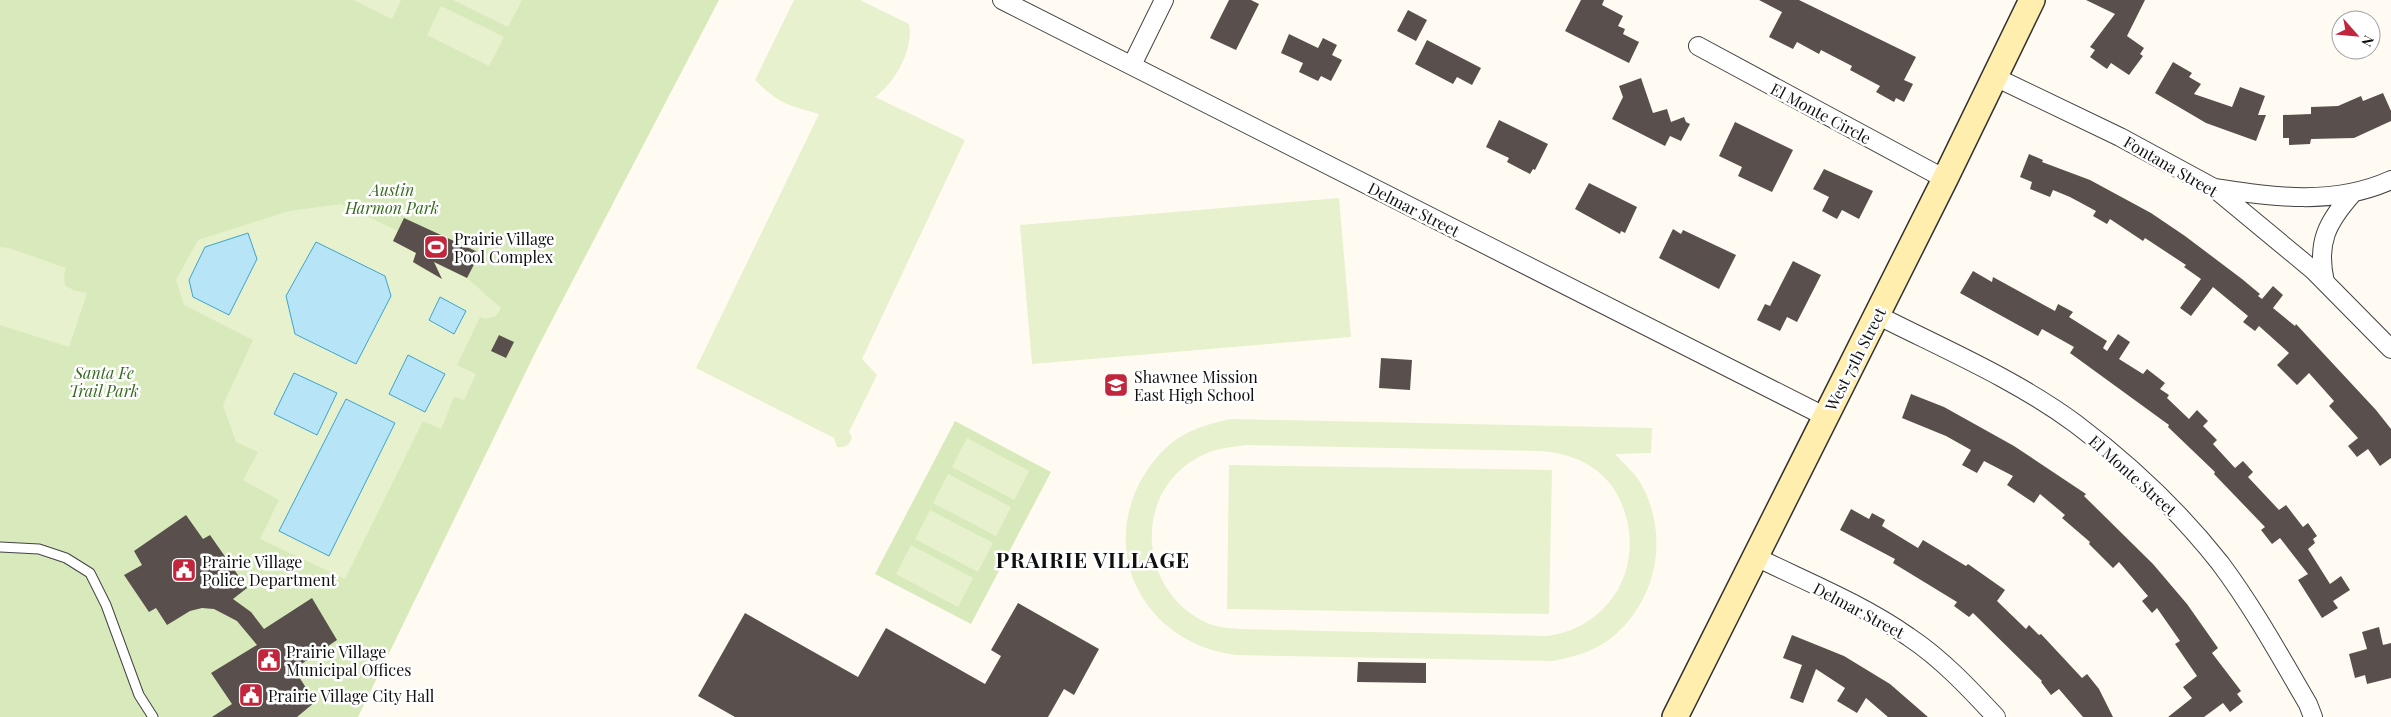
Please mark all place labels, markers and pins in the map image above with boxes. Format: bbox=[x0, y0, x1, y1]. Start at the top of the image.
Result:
place label: Prairie Village Pool Complex bbox=[454, 228, 554, 267]
sports icon: Prairie Village Pool Complex bbox=[423, 234, 449, 260]
place label: Shawnee Mission East High School bbox=[1134, 366, 1258, 405]
school or university icon: Shawnee Mission East High School bbox=[1103, 372, 1129, 398]
place label: Prairie Village Police Department bbox=[202, 551, 336, 590]
public building icon: Prairie Village Police Department bbox=[171, 557, 197, 583]
place label: Prairie Village Municipal Offices bbox=[286, 641, 411, 680]
public building icon: Prairie Village Municipal Offices bbox=[256, 647, 282, 673]
public building icon: Prairie Village City Hall bbox=[238, 682, 264, 708]
place label: Prairie Village City Hall bbox=[268, 685, 435, 706]

